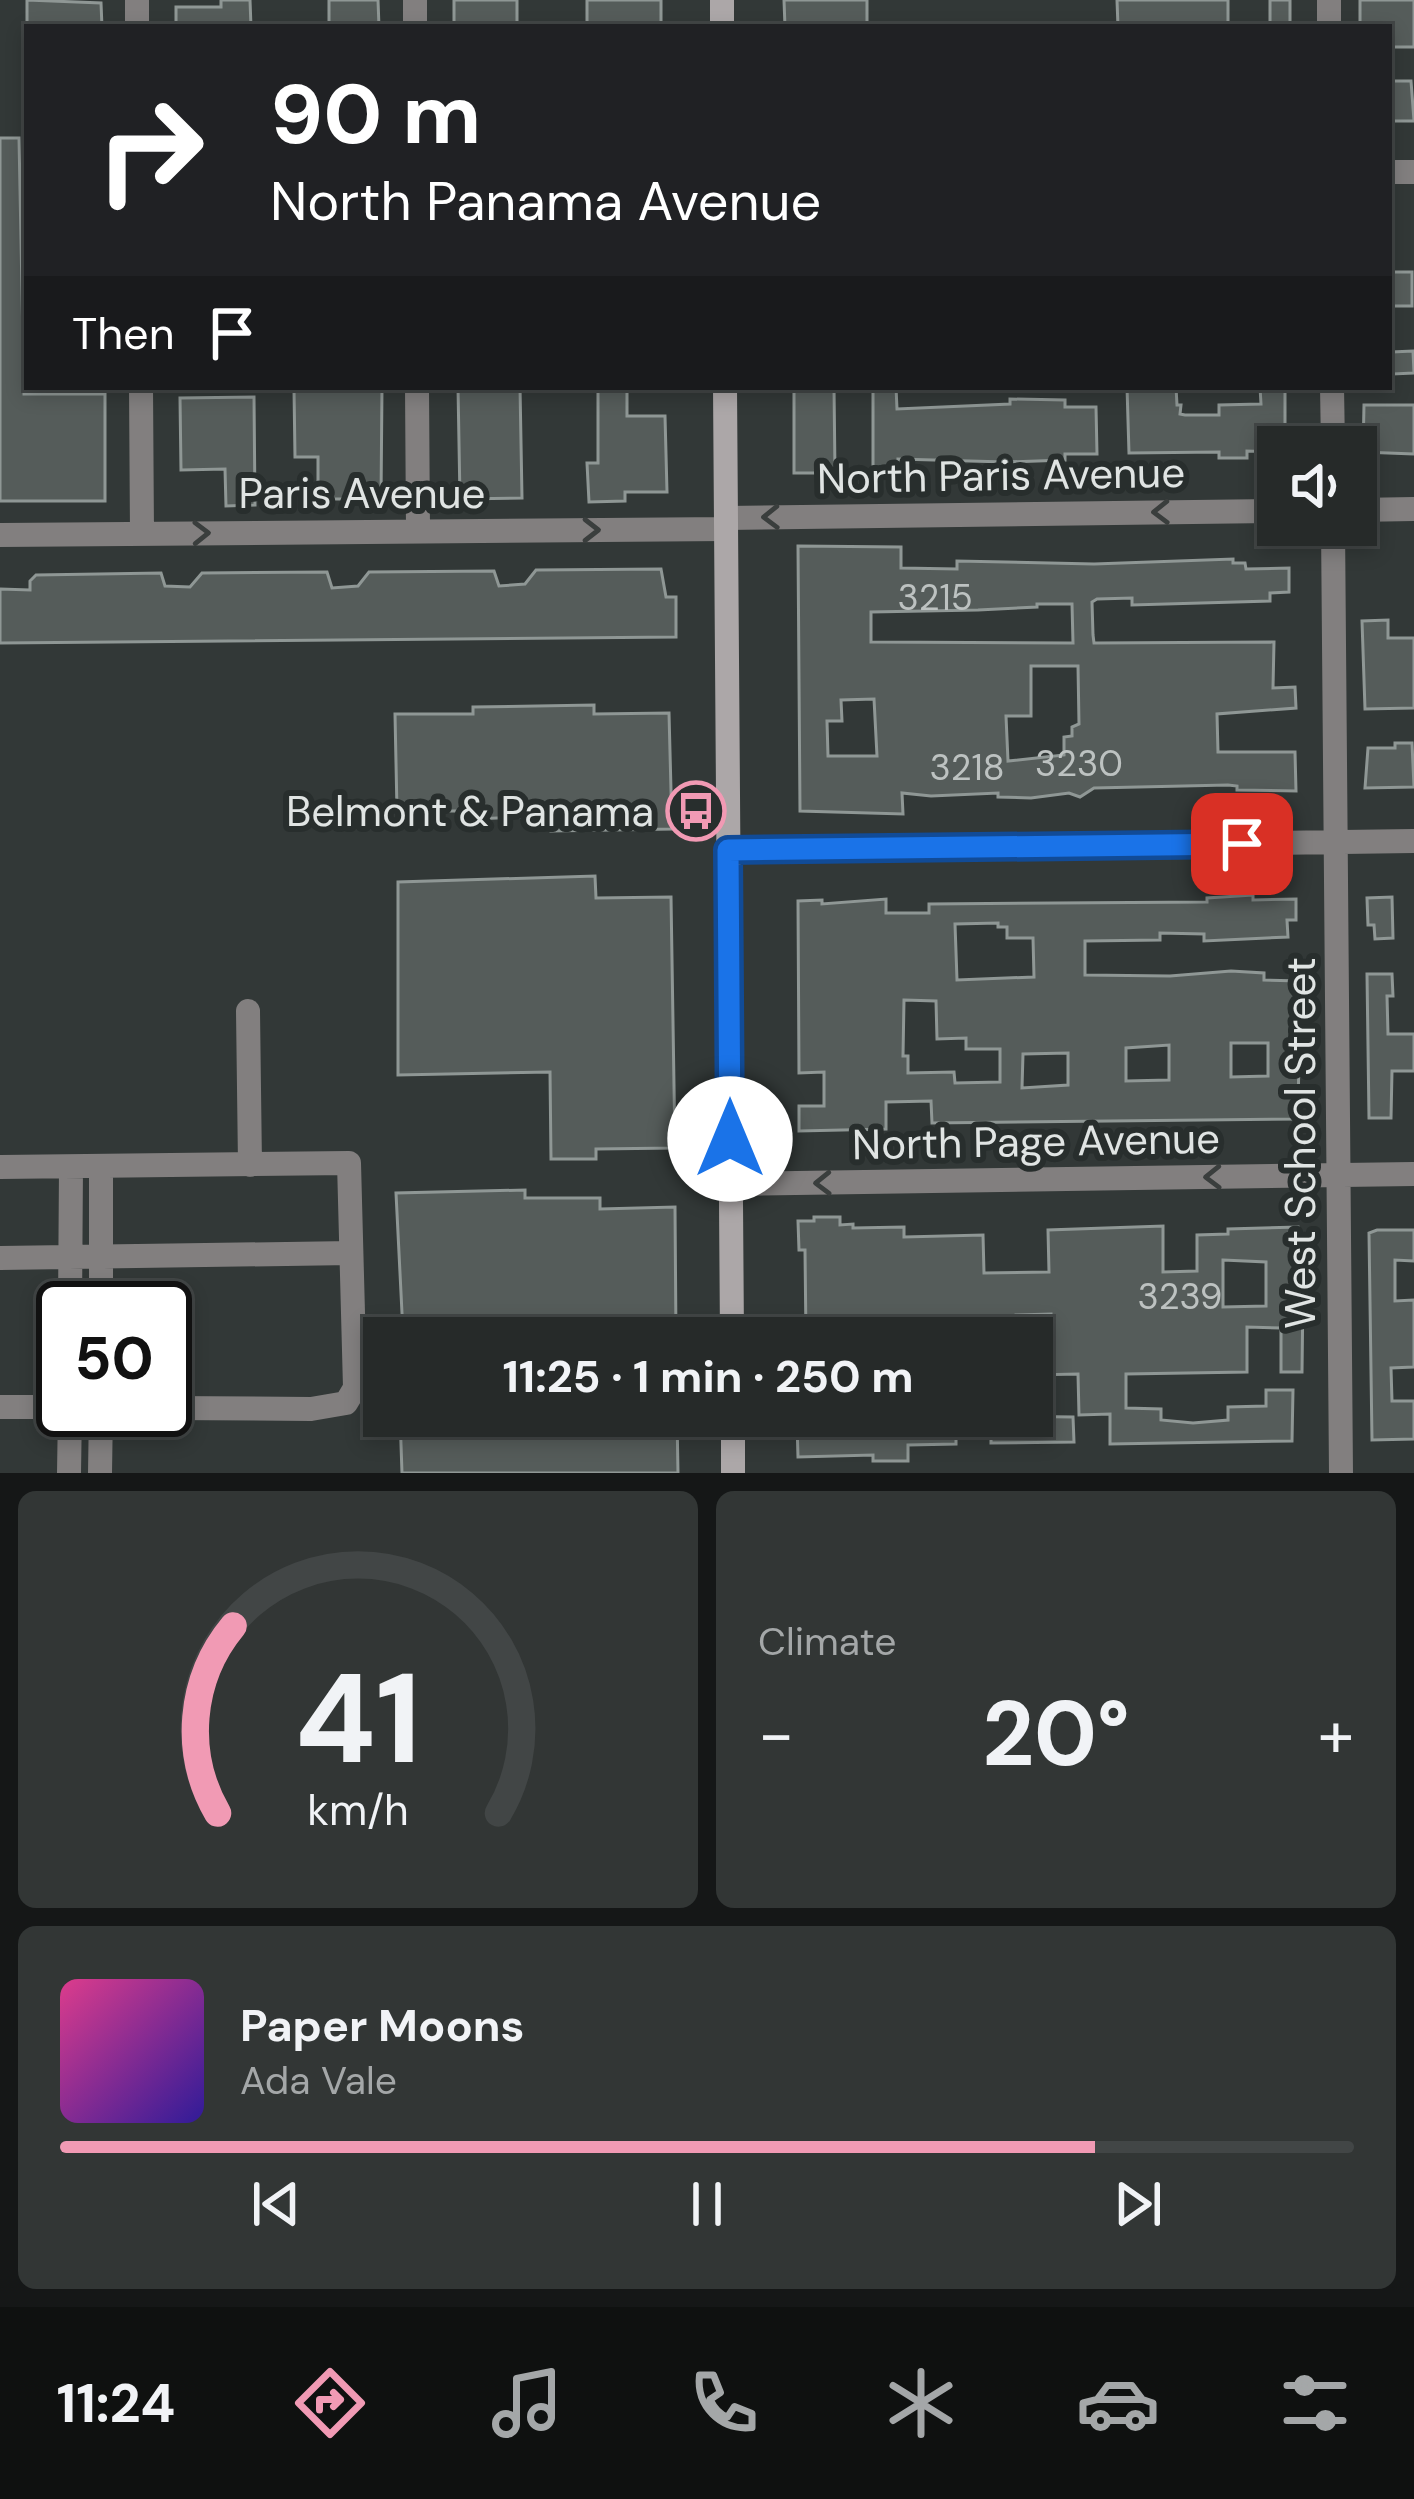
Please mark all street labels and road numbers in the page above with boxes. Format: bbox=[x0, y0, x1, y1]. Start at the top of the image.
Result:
street label: North Paris Avenue bbox=[817, 445, 1186, 506]
street label: Paris Avenue bbox=[239, 466, 485, 521]
street label: West School Street bbox=[1273, 957, 1328, 1329]
street label: North Page Avenue bbox=[852, 1111, 1220, 1172]

